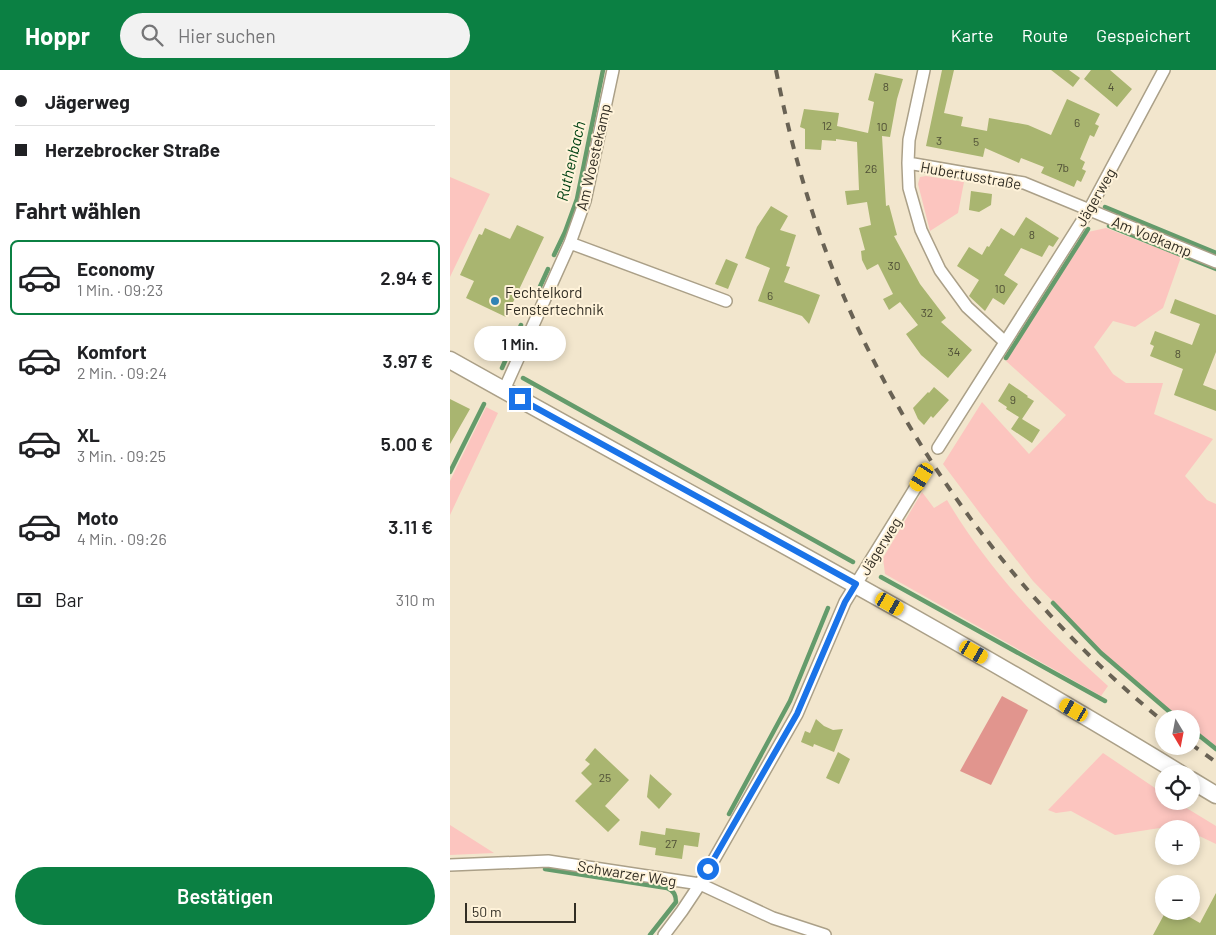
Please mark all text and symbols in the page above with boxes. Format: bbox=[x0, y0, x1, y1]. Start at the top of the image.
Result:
search box bbox=[120, 13, 470, 58]
text: Hoppr bbox=[25, 21, 90, 50]
icon: search bbox=[138, 21, 166, 49]
text: Hier suchen bbox=[178, 24, 276, 47]
text: Karte bbox=[951, 24, 994, 46]
text: Route bbox=[1022, 24, 1068, 46]
text: Gespeichert bbox=[1096, 24, 1191, 46]
house number: 8 bbox=[883, 79, 889, 93]
house number: 4 bbox=[1108, 79, 1114, 93]
text: Jägerweg bbox=[45, 90, 130, 113]
street label: Am Woestekamp bbox=[572, 102, 614, 212]
house number: 6 bbox=[1074, 115, 1080, 129]
house number: 12 bbox=[822, 118, 832, 132]
water label: Ruthenbach bbox=[552, 119, 588, 203]
house number: 10 bbox=[877, 119, 887, 133]
house number: 3 bbox=[936, 133, 942, 147]
house number: 5 bbox=[973, 134, 979, 148]
text: Herzebrocker Straße bbox=[45, 138, 220, 161]
street label: Hubertusstraße bbox=[919, 157, 1023, 193]
house number: 7b bbox=[1057, 160, 1069, 174]
house number: 26 bbox=[865, 161, 877, 175]
street label: Jägerweg bbox=[1071, 164, 1119, 230]
text: Fahrt wählen bbox=[15, 197, 141, 223]
street label: Am Voßkamp bbox=[1109, 212, 1195, 260]
house number: 8 bbox=[1029, 227, 1035, 241]
icon: car bbox=[17, 255, 62, 300]
text: Economy bbox=[77, 257, 155, 280]
house number: 30 bbox=[888, 258, 900, 272]
text: 2.94 € bbox=[380, 266, 433, 289]
text: 1 Min. · 09:23 bbox=[77, 280, 163, 299]
house number: 10 bbox=[995, 281, 1005, 295]
place label: Fechtelkord Fenstertechnik bbox=[505, 283, 604, 318]
house number: 6 bbox=[767, 288, 773, 302]
marker: Fechtelkord Fenstertechnik bbox=[489, 295, 501, 307]
house number: 32 bbox=[921, 305, 933, 319]
callout: 1 Min. bbox=[474, 326, 566, 362]
text: 1 Min. bbox=[501, 334, 539, 353]
icon: car bbox=[17, 338, 62, 383]
text: Komfort bbox=[77, 340, 147, 363]
house number: 34 bbox=[948, 344, 960, 358]
house number: 8 bbox=[1175, 346, 1181, 360]
text: 3.97 € bbox=[383, 349, 433, 372]
text: 2 Min. · 09:24 bbox=[77, 363, 167, 382]
route end bbox=[509, 388, 531, 410]
house number: 9 bbox=[1010, 392, 1016, 406]
icon: car bbox=[17, 421, 62, 466]
text: XL bbox=[77, 423, 100, 446]
text: 5.00 € bbox=[381, 432, 433, 455]
text: 3 Min. · 09:25 bbox=[77, 446, 166, 465]
car bbox=[907, 460, 936, 494]
icon: car bbox=[17, 504, 62, 549]
text: Moto bbox=[77, 506, 119, 529]
street label: Jägerweg bbox=[855, 514, 905, 578]
text: 3.11 € bbox=[388, 515, 433, 538]
text: 4 Min. · 09:26 bbox=[77, 529, 167, 548]
icon: cash bbox=[15, 586, 43, 614]
text: Bar bbox=[55, 588, 83, 611]
text: 310 m bbox=[396, 590, 435, 609]
car bbox=[873, 590, 906, 618]
car bbox=[957, 638, 990, 666]
car bbox=[1057, 696, 1090, 724]
north arrow bbox=[1155, 710, 1200, 755]
map controls bbox=[1155, 710, 1200, 920]
button: locate bbox=[1155, 765, 1200, 810]
house number: 25 bbox=[599, 770, 611, 784]
button: + bbox=[1155, 820, 1200, 865]
house number: 27 bbox=[665, 836, 677, 850]
street label: Schwarzer Weg bbox=[576, 856, 678, 890]
route start bbox=[697, 858, 719, 880]
button: Bestätigen bbox=[15, 867, 435, 925]
button: − bbox=[1155, 875, 1200, 920]
scale bar bbox=[465, 900, 576, 923]
text: 50 m bbox=[472, 903, 501, 920]

